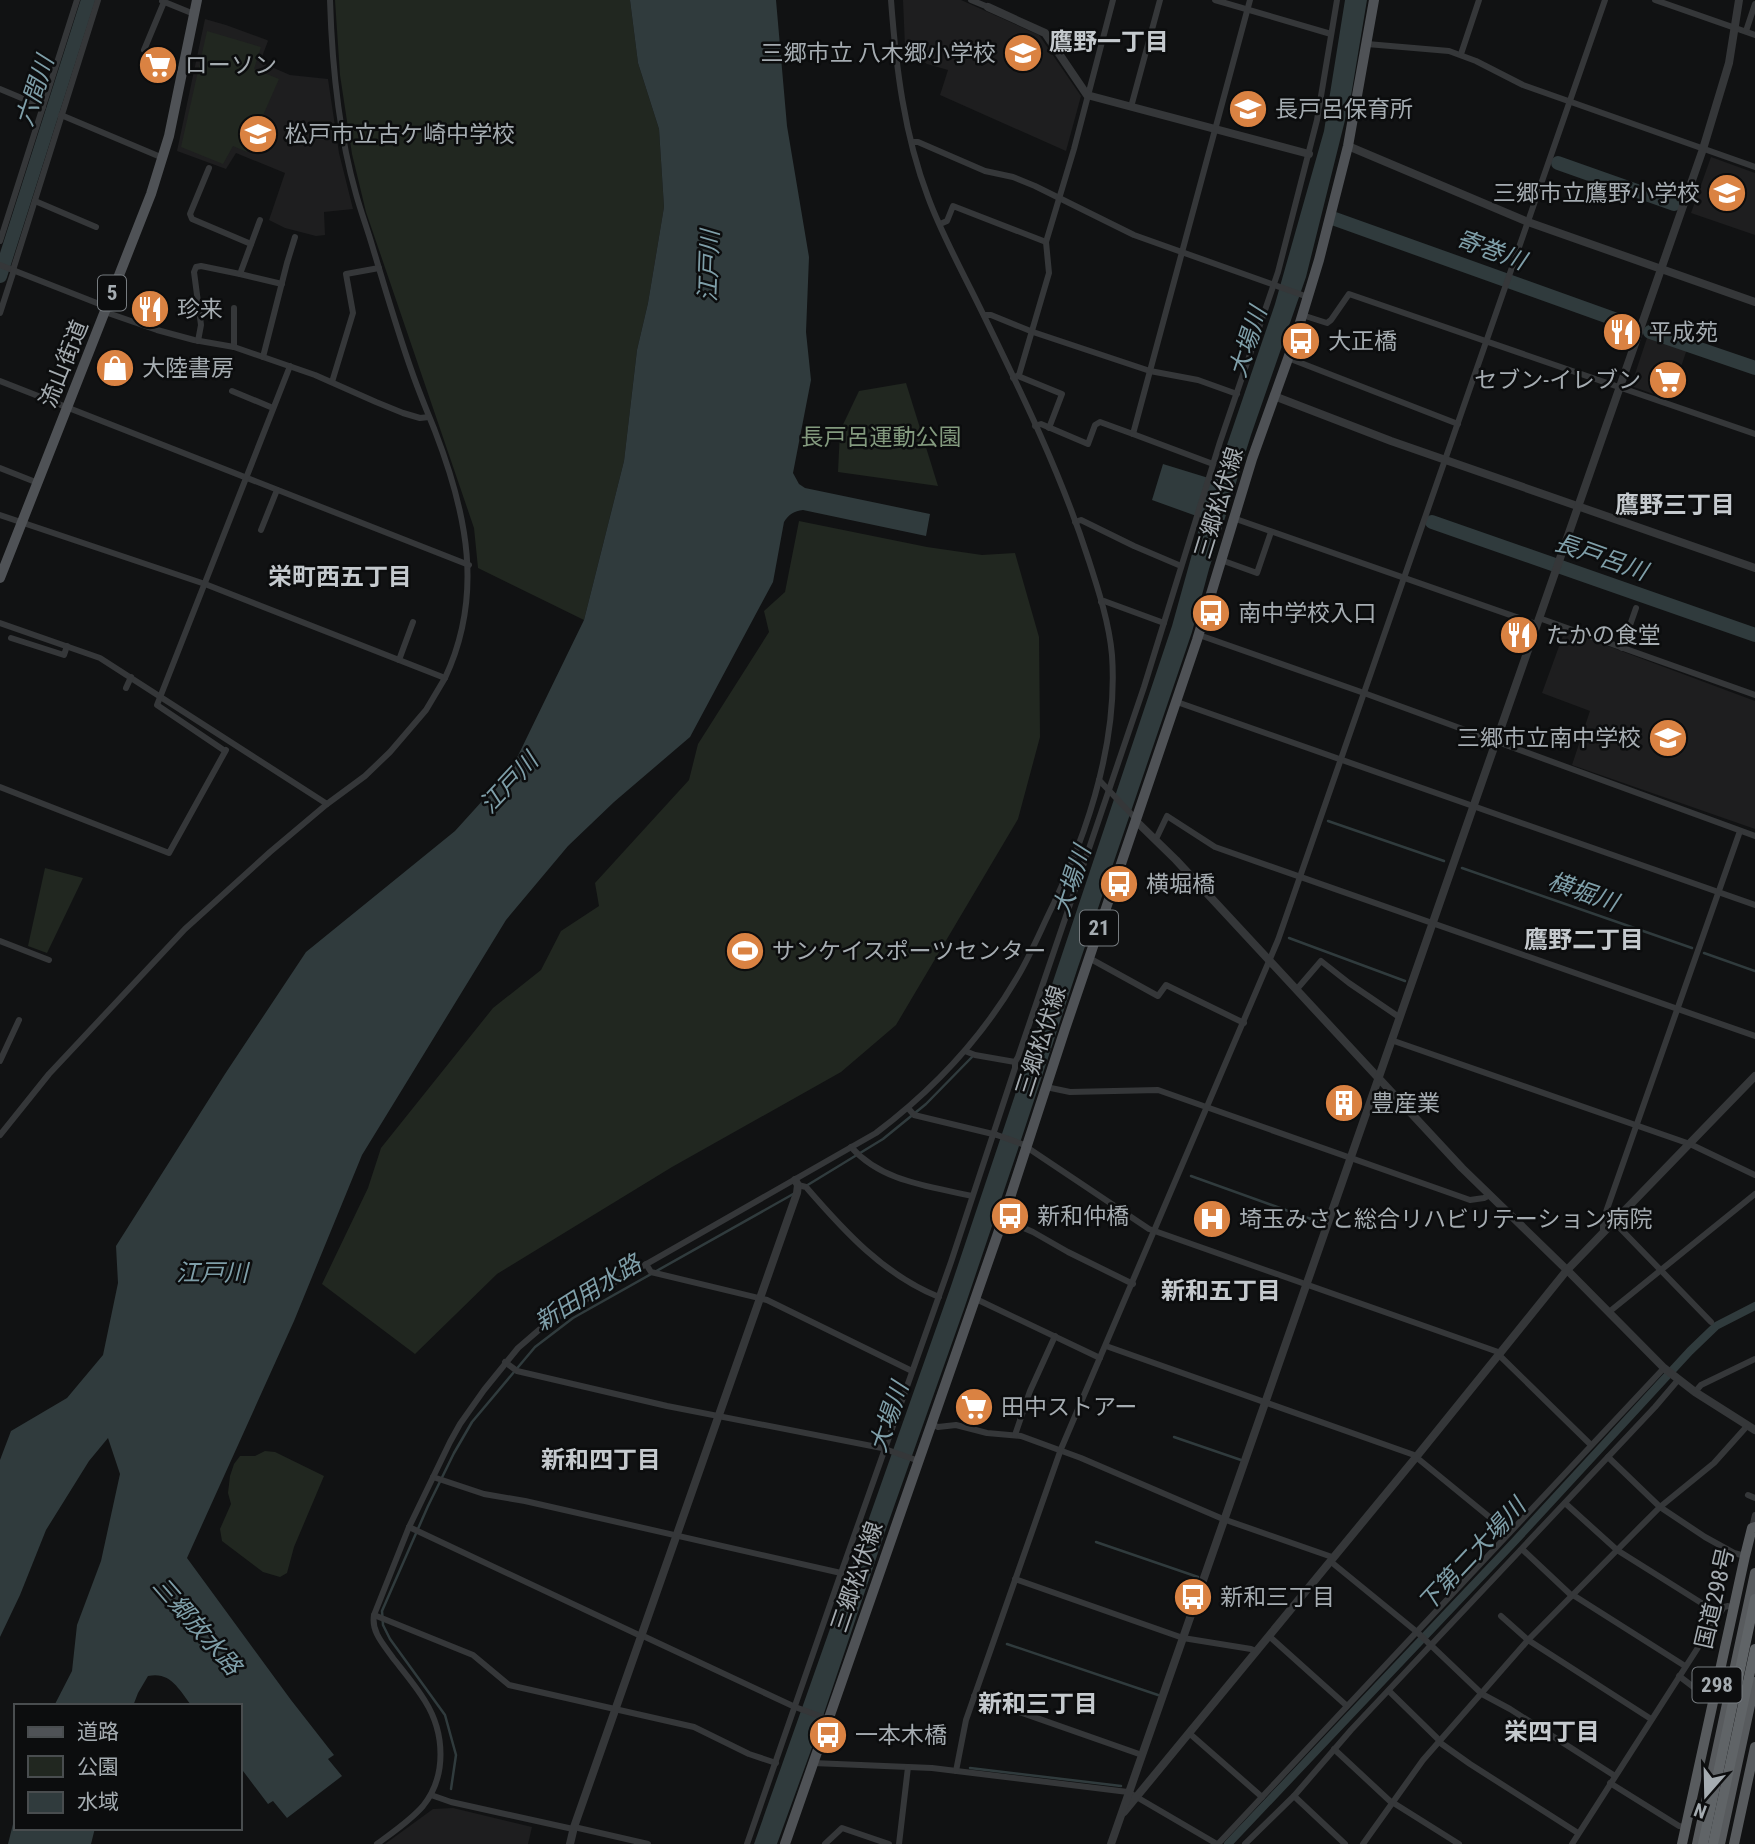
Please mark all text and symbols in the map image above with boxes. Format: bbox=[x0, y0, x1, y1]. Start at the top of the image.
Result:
district label: 鷹野一丁目 bbox=[1049, 28, 1169, 56]
school or university icon: 三郷市立 八木郷小学校 bbox=[1002, 32, 1044, 74]
place label: 三郷市立 八木郷小学校 bbox=[761, 40, 996, 67]
supermarket icon: ローソン bbox=[137, 44, 179, 86]
water label: 六間川 bbox=[11, 50, 60, 130]
place label: ローソン bbox=[185, 52, 277, 79]
school or university icon: 長戸呂保育所 bbox=[1227, 88, 1269, 130]
place label: 長戸呂保育所 bbox=[1275, 96, 1413, 123]
school or university icon: 松戸市立古ケ崎中学校 bbox=[237, 113, 279, 155]
place label: 松戸市立古ケ崎中学校 bbox=[285, 121, 515, 148]
school or university icon: 三郷市立鷹野小学校 bbox=[1706, 172, 1748, 214]
place label: 三郷市立鷹野小学校 bbox=[1493, 180, 1700, 207]
water label: 寄巻川 bbox=[1452, 225, 1532, 276]
water label: 江戸川 bbox=[694, 227, 724, 302]
road number: 5 bbox=[98, 276, 126, 310]
restaurant icon: 珍来 bbox=[129, 288, 171, 330]
place label: 珍来 bbox=[177, 296, 223, 323]
water label: 大場川 bbox=[1224, 301, 1273, 381]
restaurant icon: 平成苑 bbox=[1601, 311, 1643, 353]
street label: 流山街道 bbox=[34, 316, 94, 412]
place label: 平成苑 bbox=[1649, 319, 1718, 346]
bus stop icon: 大正橋 bbox=[1280, 320, 1322, 362]
place label: 大正橋 bbox=[1328, 328, 1397, 355]
shop icon: 大陸書房 bbox=[94, 347, 136, 389]
place label: 大陸書房 bbox=[142, 355, 234, 382]
supermarket icon: セブン-イレブン bbox=[1647, 359, 1689, 401]
place label: セブン-イレブン bbox=[1474, 367, 1641, 394]
park label: 長戸呂運動公園 bbox=[801, 424, 962, 451]
street label: 三郷松伏線 bbox=[1189, 444, 1249, 562]
district label: 鷹野三丁目 bbox=[1615, 491, 1735, 519]
water label: 長戸呂川 bbox=[1551, 528, 1654, 587]
district label: 栄町西五丁目 bbox=[268, 563, 412, 591]
bus stop icon: 南中学校入口 bbox=[1190, 592, 1232, 634]
place label: 南中学校入口 bbox=[1238, 600, 1376, 627]
restaurant icon: たかの食堂 bbox=[1498, 614, 1540, 656]
place label: たかの食堂 bbox=[1546, 622, 1661, 649]
school or university icon: 三郷市立南中学校 bbox=[1647, 717, 1689, 759]
place label: 三郷市立南中学校 bbox=[1457, 725, 1641, 752]
water label: 江戸川 bbox=[474, 745, 546, 819]
water label: 大場川 bbox=[1048, 840, 1097, 920]
bus stop icon: 横堀橋 bbox=[1098, 863, 1140, 905]
water label: 横堀川 bbox=[1544, 867, 1624, 918]
place label: 横堀橋 bbox=[1146, 871, 1215, 898]
road number: 21 bbox=[1080, 911, 1118, 946]
district label: 鷹野二丁目 bbox=[1524, 926, 1644, 954]
sports icon: サンケイスポーツセンター bbox=[724, 930, 766, 972]
place label: サンケイスポーツセンター bbox=[772, 938, 1046, 965]
street label: 三郷松伏線 bbox=[1010, 982, 1072, 1100]
building icon: 豊産業 bbox=[1323, 1082, 1365, 1124]
place label: 豊産業 bbox=[1371, 1090, 1440, 1117]
bus stop icon: 新和仲橋 bbox=[989, 1195, 1031, 1237]
hospital icon: 埼玉みさと総合リハビリテーション病院 bbox=[1191, 1198, 1233, 1240]
place label: 新和仲橋 bbox=[1037, 1203, 1129, 1230]
place label: 埼玉みさと総合リハビリテーション病院 bbox=[1239, 1206, 1653, 1233]
water label: 新田用水路 bbox=[530, 1248, 648, 1337]
water label: 江戸川 bbox=[176, 1259, 251, 1287]
district label: 新和五丁目 bbox=[1161, 1277, 1281, 1305]
water label: 大場川 bbox=[864, 1376, 915, 1456]
supermarket icon: 田中ストアー bbox=[953, 1386, 995, 1428]
place label: 田中ストアー bbox=[1001, 1394, 1138, 1421]
district label: 新和四丁目 bbox=[541, 1446, 661, 1474]
water label: 下第二大場川 bbox=[1413, 1491, 1533, 1617]
street label: 三郷松伏線 bbox=[826, 1518, 888, 1636]
street label: 国道298号 bbox=[1690, 1545, 1740, 1651]
water label: 三郷放水路 bbox=[147, 1572, 248, 1682]
bus stop icon: 新和三丁目 bbox=[1172, 1576, 1214, 1618]
place label: 新和三丁目 bbox=[1220, 1584, 1335, 1611]
road number: 298 bbox=[1692, 1668, 1742, 1702]
district label: 新和三丁目 bbox=[978, 1690, 1098, 1718]
legend bbox=[14, 1704, 242, 1830]
bus stop icon: 一本木橋 bbox=[807, 1714, 849, 1756]
district label: 栄四丁目 bbox=[1504, 1718, 1600, 1746]
text: 道路 bbox=[77, 1720, 119, 1744]
place label: 一本木橋 bbox=[855, 1722, 947, 1749]
text: 公園 bbox=[77, 1755, 119, 1779]
north arrow bbox=[1671, 1760, 1741, 1830]
text: 水域 bbox=[77, 1790, 119, 1814]
text: N bbox=[1691, 1798, 1710, 1823]

